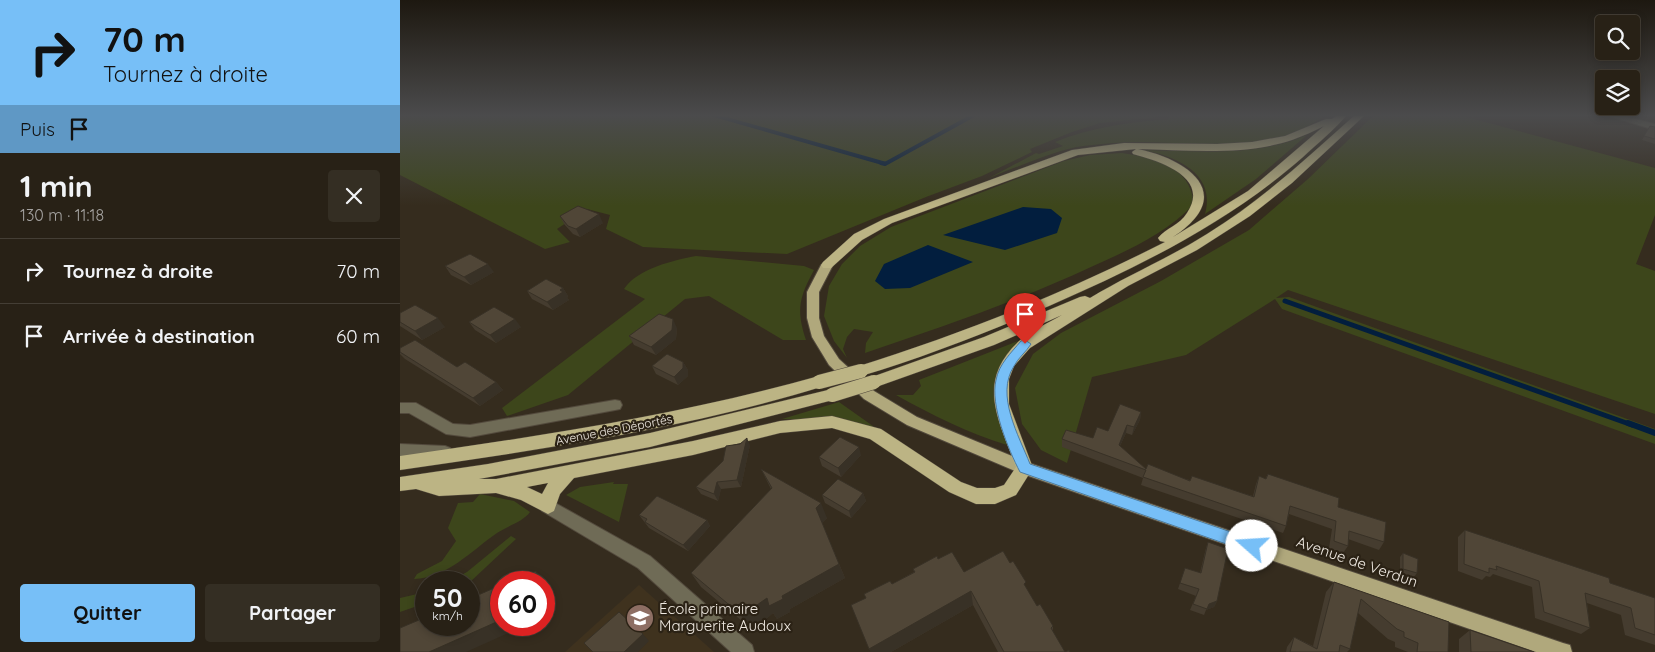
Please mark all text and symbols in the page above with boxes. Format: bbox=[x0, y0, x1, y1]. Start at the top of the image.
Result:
map controls bbox=[1595, 15, 1640, 115]
button: search bbox=[1595, 15, 1640, 60]
text: 70 m bbox=[103, 17, 186, 61]
icon: right bbox=[20, 20, 85, 85]
text: Tournez à droite bbox=[103, 60, 268, 88]
button: layers bbox=[1595, 70, 1640, 115]
icon: arrive bbox=[65, 115, 93, 143]
text: Puis bbox=[20, 117, 55, 141]
text: 1 min bbox=[20, 167, 93, 205]
button: close bbox=[328, 170, 380, 222]
text: 130 m · 11:18 bbox=[20, 205, 104, 225]
icon: right bbox=[20, 257, 48, 285]
text: Tournez à droite bbox=[63, 259, 213, 283]
text: 70 m bbox=[336, 259, 380, 283]
pin bbox=[1004, 293, 1046, 344]
icon: arrive bbox=[1011, 300, 1039, 328]
icon: arrive bbox=[20, 322, 48, 350]
text: Arrivée à destination bbox=[63, 324, 255, 348]
text: 60 m bbox=[336, 324, 380, 348]
street label: Avenue des Déportés bbox=[554, 411, 674, 448]
position arrow bbox=[1225, 519, 1277, 571]
street label: Avenue de Verdun bbox=[1294, 532, 1420, 591]
speed limit sign: 60 bbox=[490, 571, 555, 636]
text: 50 bbox=[433, 582, 462, 613]
button: Quitter bbox=[20, 584, 195, 642]
button: Partager bbox=[205, 584, 380, 642]
place label: École primaire Marguerite Audoux bbox=[659, 599, 791, 635]
school or university icon: École primaire Marguerite Audoux bbox=[625, 603, 655, 633]
text: km/h bbox=[432, 608, 463, 623]

